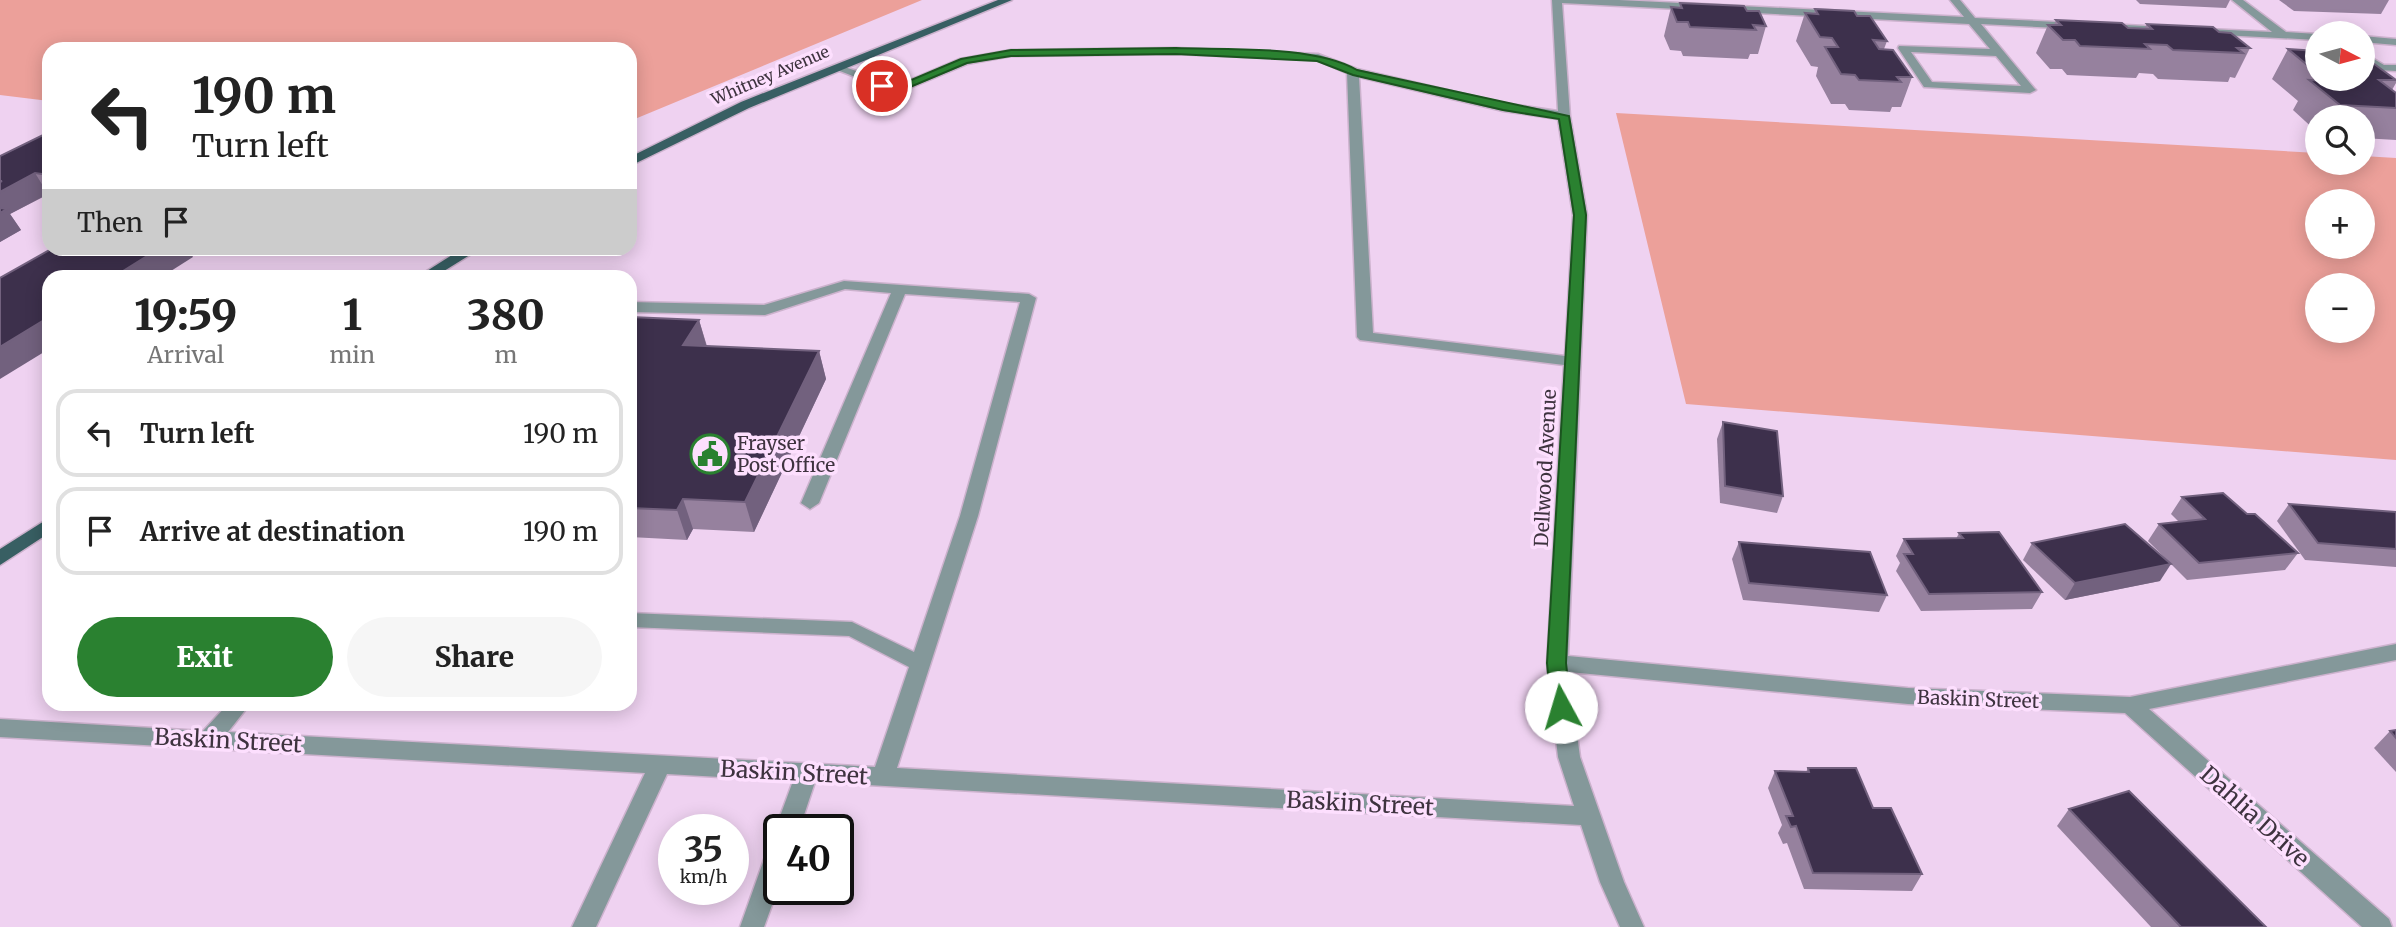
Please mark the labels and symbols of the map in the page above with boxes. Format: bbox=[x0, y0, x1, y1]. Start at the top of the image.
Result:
north arrow bbox=[2305, 21, 2375, 91]
street label: Whitney Avenue bbox=[707, 41, 832, 109]
pin bbox=[852, 56, 912, 116]
street label: Dellwood Avenue bbox=[1529, 388, 1561, 547]
place label: Frayser Post Office bbox=[737, 431, 835, 477]
public building icon: Frayser Post Office bbox=[689, 433, 731, 475]
position arrow bbox=[1524, 670, 1598, 744]
street label: Baskin Street bbox=[1916, 685, 2040, 713]
street label: Baskin Street bbox=[153, 722, 303, 758]
street label: Baskin Street bbox=[719, 754, 869, 790]
street label: Dahlia Drive bbox=[2194, 759, 2316, 873]
street label: Baskin Street bbox=[1285, 785, 1435, 821]
speed limit sign: 40 bbox=[763, 814, 854, 905]

